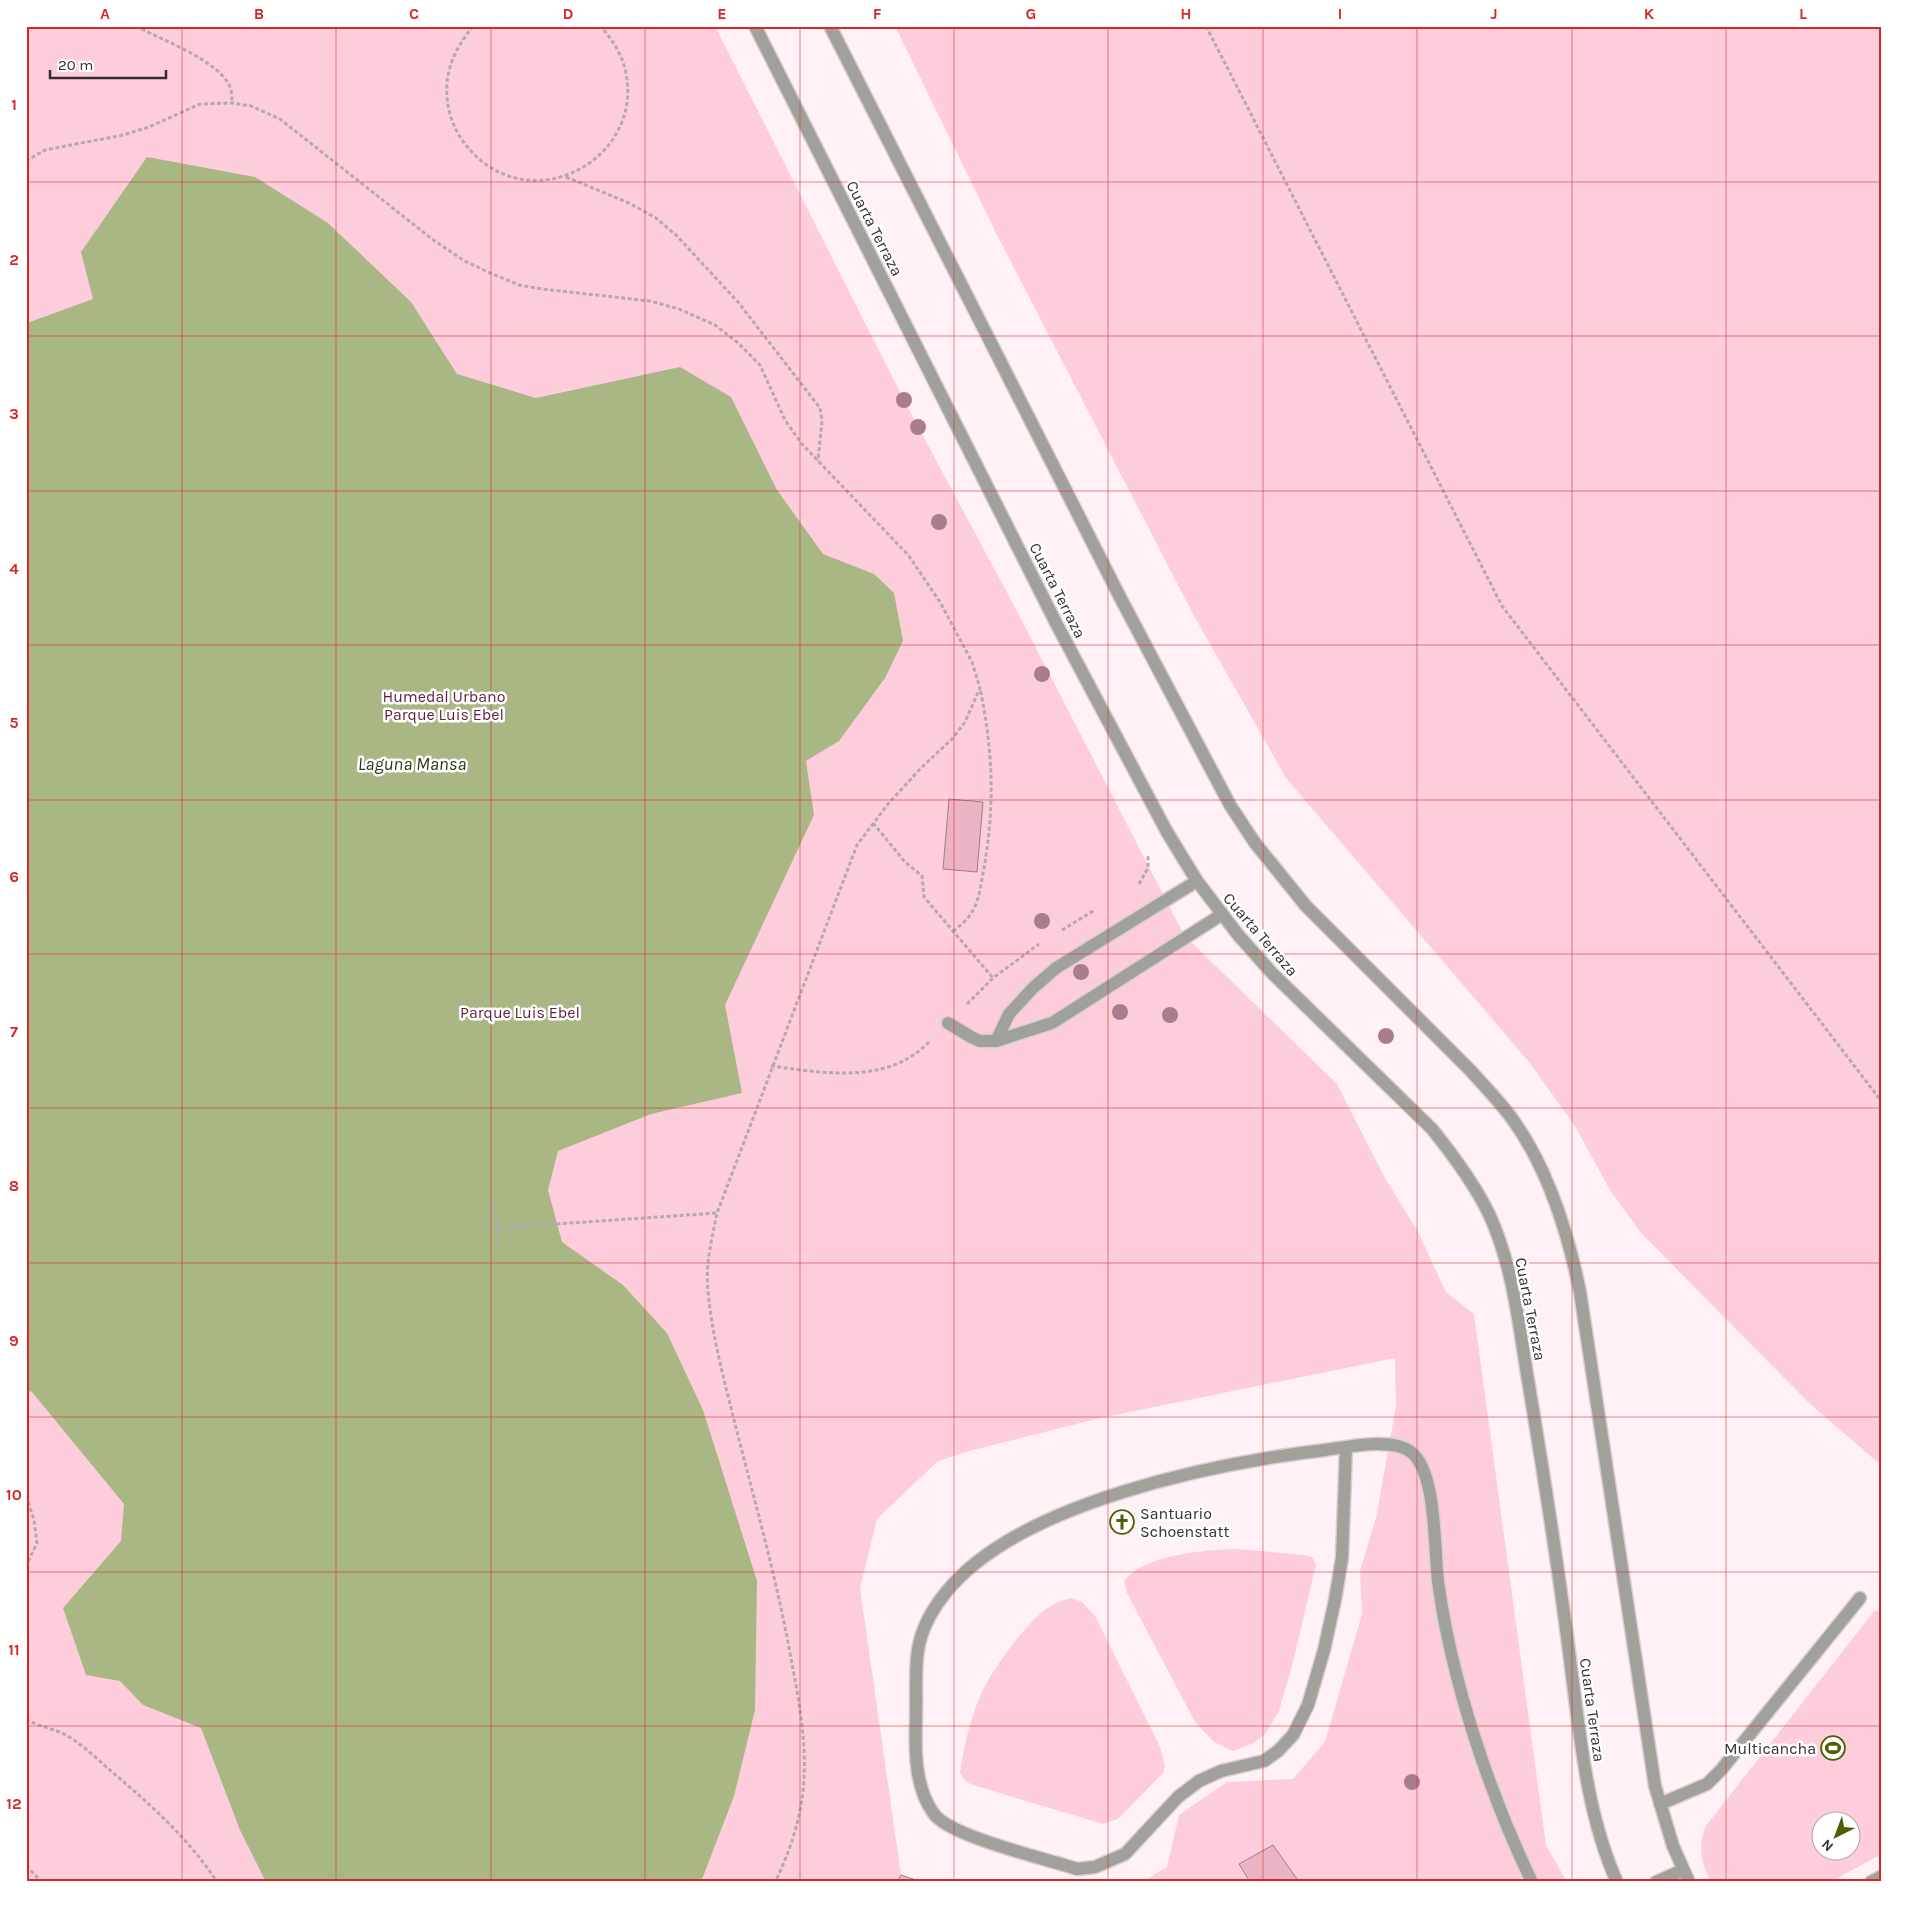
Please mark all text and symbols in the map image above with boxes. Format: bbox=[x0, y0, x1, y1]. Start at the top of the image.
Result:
text: A bbox=[100, 4, 110, 23]
text: B bbox=[254, 4, 264, 23]
text: C bbox=[409, 4, 419, 23]
text: D bbox=[563, 4, 574, 23]
text: E bbox=[717, 4, 727, 23]
text: F bbox=[873, 4, 882, 23]
text: G bbox=[1026, 4, 1036, 23]
text: H bbox=[1180, 4, 1192, 23]
text: I bbox=[1338, 4, 1342, 23]
text: J bbox=[1490, 4, 1498, 23]
text: K bbox=[1644, 4, 1655, 23]
text: L bbox=[1799, 4, 1807, 23]
scale bar bbox=[50, 48, 166, 80]
text: 20 m bbox=[58, 56, 93, 74]
text: 1 bbox=[11, 95, 17, 114]
street label: Cuarta Terraza bbox=[842, 177, 907, 279]
text: 2 bbox=[9, 250, 19, 269]
text: 3 bbox=[9, 404, 19, 423]
street label: Cuarta Terraza bbox=[1025, 539, 1090, 641]
text: 4 bbox=[9, 559, 19, 578]
park label: Humedal Urbano Parque Luis Ebel bbox=[382, 687, 506, 724]
text: 5 bbox=[9, 713, 19, 732]
water label: Laguna Mansa bbox=[358, 753, 466, 775]
text: 6 bbox=[9, 867, 19, 886]
street label: Cuarta Terraza bbox=[1219, 889, 1302, 980]
park label: Parque Luis Ebel bbox=[460, 1003, 580, 1022]
text: 7 bbox=[10, 1022, 18, 1041]
text: 8 bbox=[9, 1176, 19, 1195]
street label: Cuarta Terraza bbox=[1511, 1256, 1550, 1362]
text: 9 bbox=[9, 1331, 19, 1350]
text: 10 bbox=[6, 1485, 22, 1504]
place label: Santuario Schoenstatt bbox=[1140, 1504, 1229, 1541]
church icon: Santuario Schoenstatt bbox=[1109, 1509, 1135, 1535]
text: 11 bbox=[8, 1640, 20, 1659]
street label: Cuarta Terraza bbox=[1576, 1657, 1609, 1763]
sports icon: Multicancha bbox=[1820, 1735, 1846, 1761]
place label: Multicancha bbox=[1724, 1739, 1816, 1758]
text: 12 bbox=[6, 1794, 22, 1813]
north arrow bbox=[1810, 1810, 1860, 1860]
text: N bbox=[1818, 1836, 1837, 1855]

